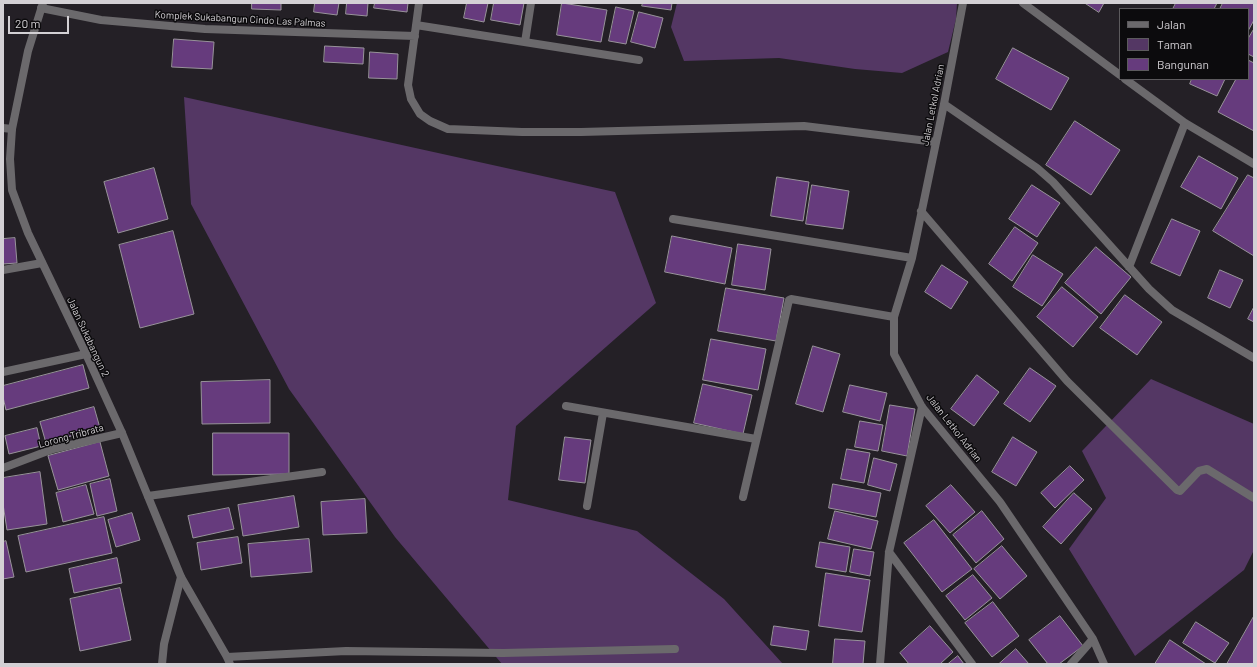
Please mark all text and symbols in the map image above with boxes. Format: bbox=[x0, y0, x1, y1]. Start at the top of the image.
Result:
scale bar bbox=[10, 8, 71, 34]
legend bbox=[1119, 8, 1249, 80]
street label: Komplek Sukabangun Cindo Las Palmas bbox=[154, 9, 326, 29]
text: 20 m bbox=[15, 16, 41, 30]
text: Jalan bbox=[1157, 17, 1185, 31]
text: Taman bbox=[1157, 37, 1192, 51]
text: Bangunan bbox=[1157, 57, 1209, 71]
street label: Jalan Letkol Adrian bbox=[919, 63, 947, 147]
street label: Jalan Sukabangun 2 bbox=[64, 295, 112, 379]
street label: Jalan Letkol Adrian bbox=[924, 392, 984, 464]
street label: Lorong Tribrata bbox=[37, 422, 105, 450]

